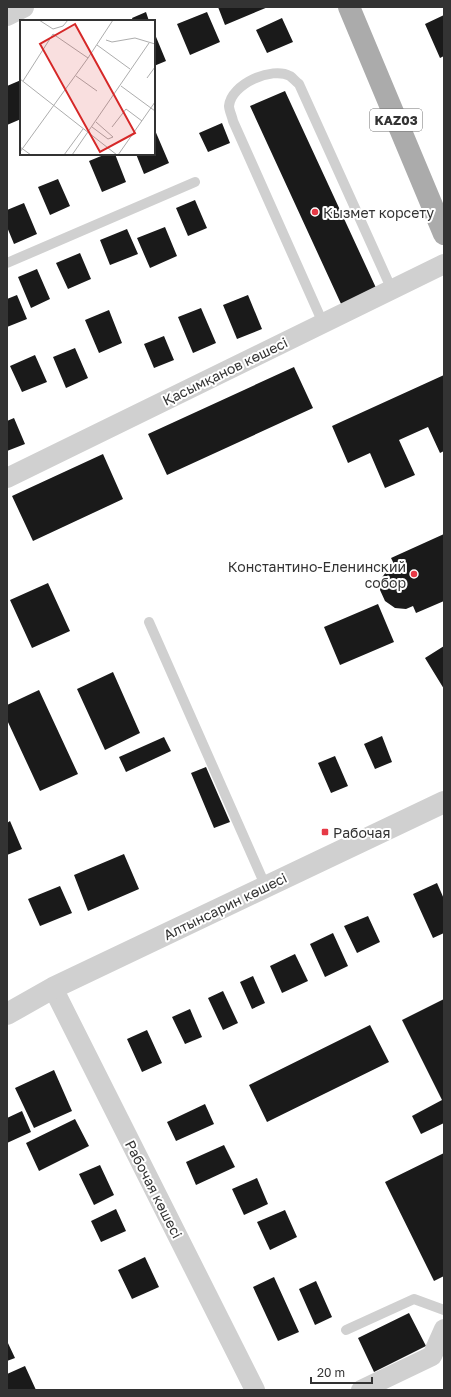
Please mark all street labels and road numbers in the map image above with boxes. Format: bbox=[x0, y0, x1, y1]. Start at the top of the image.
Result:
road number: KАZ03 bbox=[370, 109, 422, 131]
street label: Қасымқанов көшесі bbox=[160, 333, 290, 409]
street label: Алтынсарин көшесі bbox=[161, 869, 289, 943]
street label: Рабочая көшесі bbox=[122, 1137, 186, 1241]

